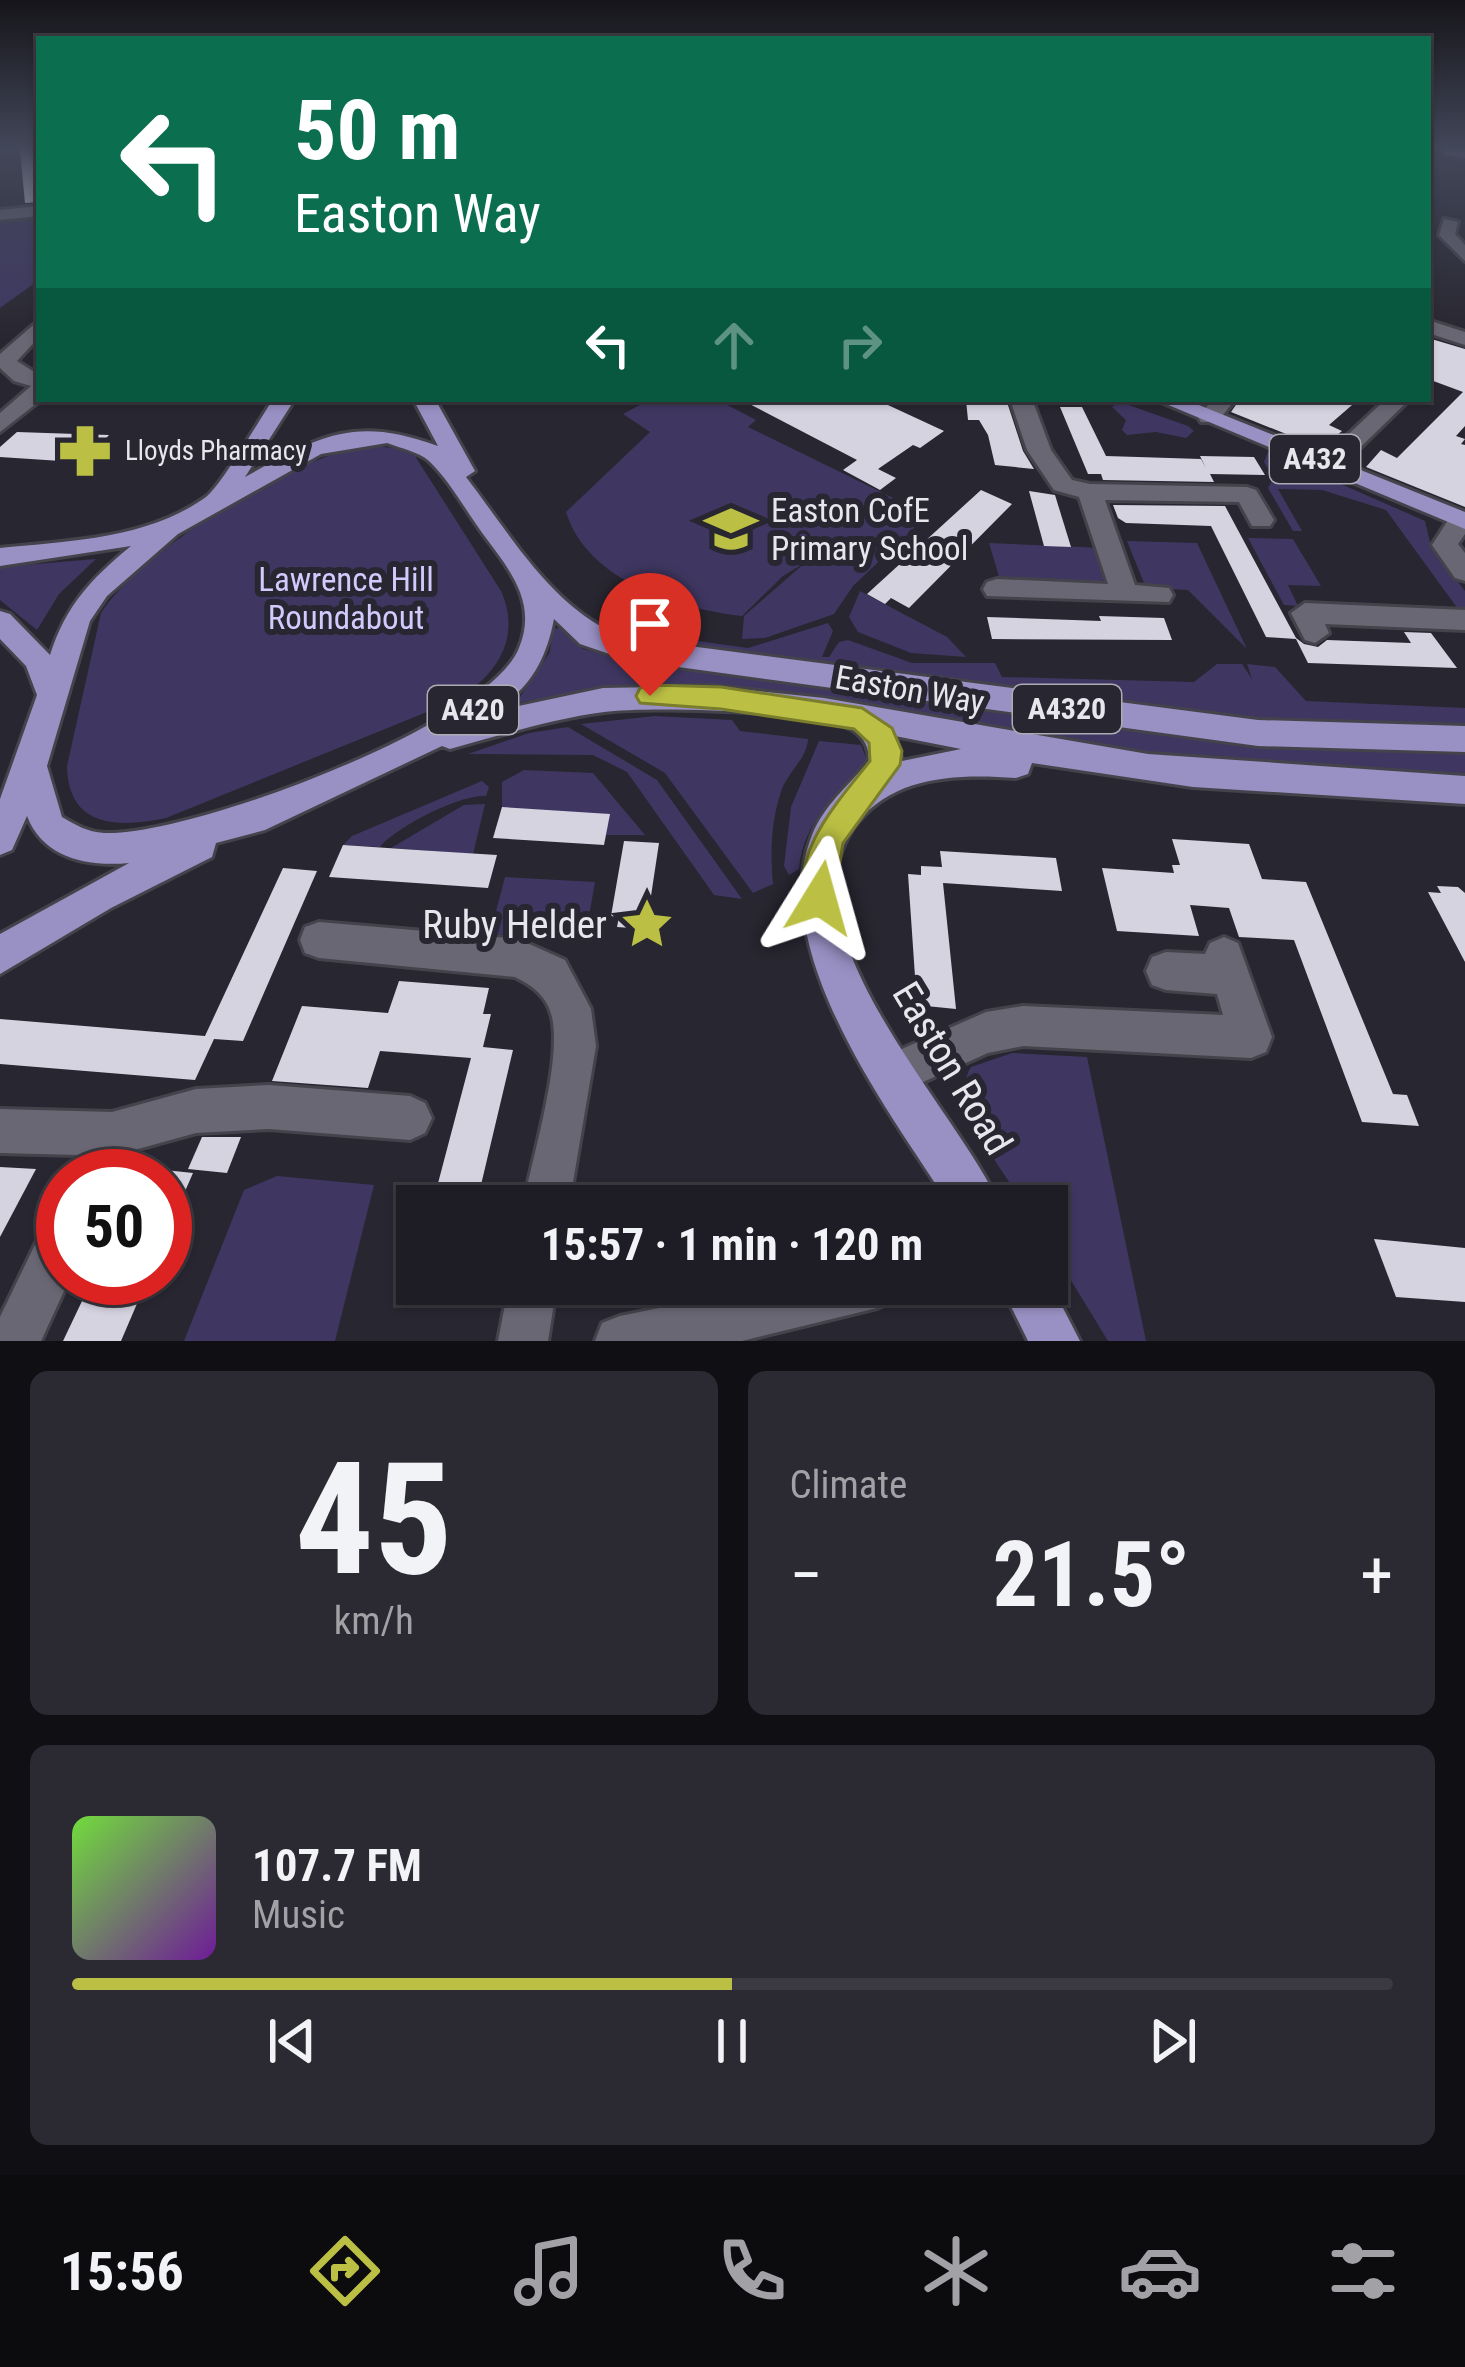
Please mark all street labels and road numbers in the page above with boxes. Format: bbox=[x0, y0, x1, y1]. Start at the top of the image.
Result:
road number: A432 bbox=[1270, 435, 1360, 483]
street label: Easton Way bbox=[832, 657, 988, 722]
road number: A4320 bbox=[1013, 685, 1121, 733]
road number: A420 bbox=[428, 686, 518, 734]
street label: Easton Road bbox=[883, 974, 1021, 1163]

